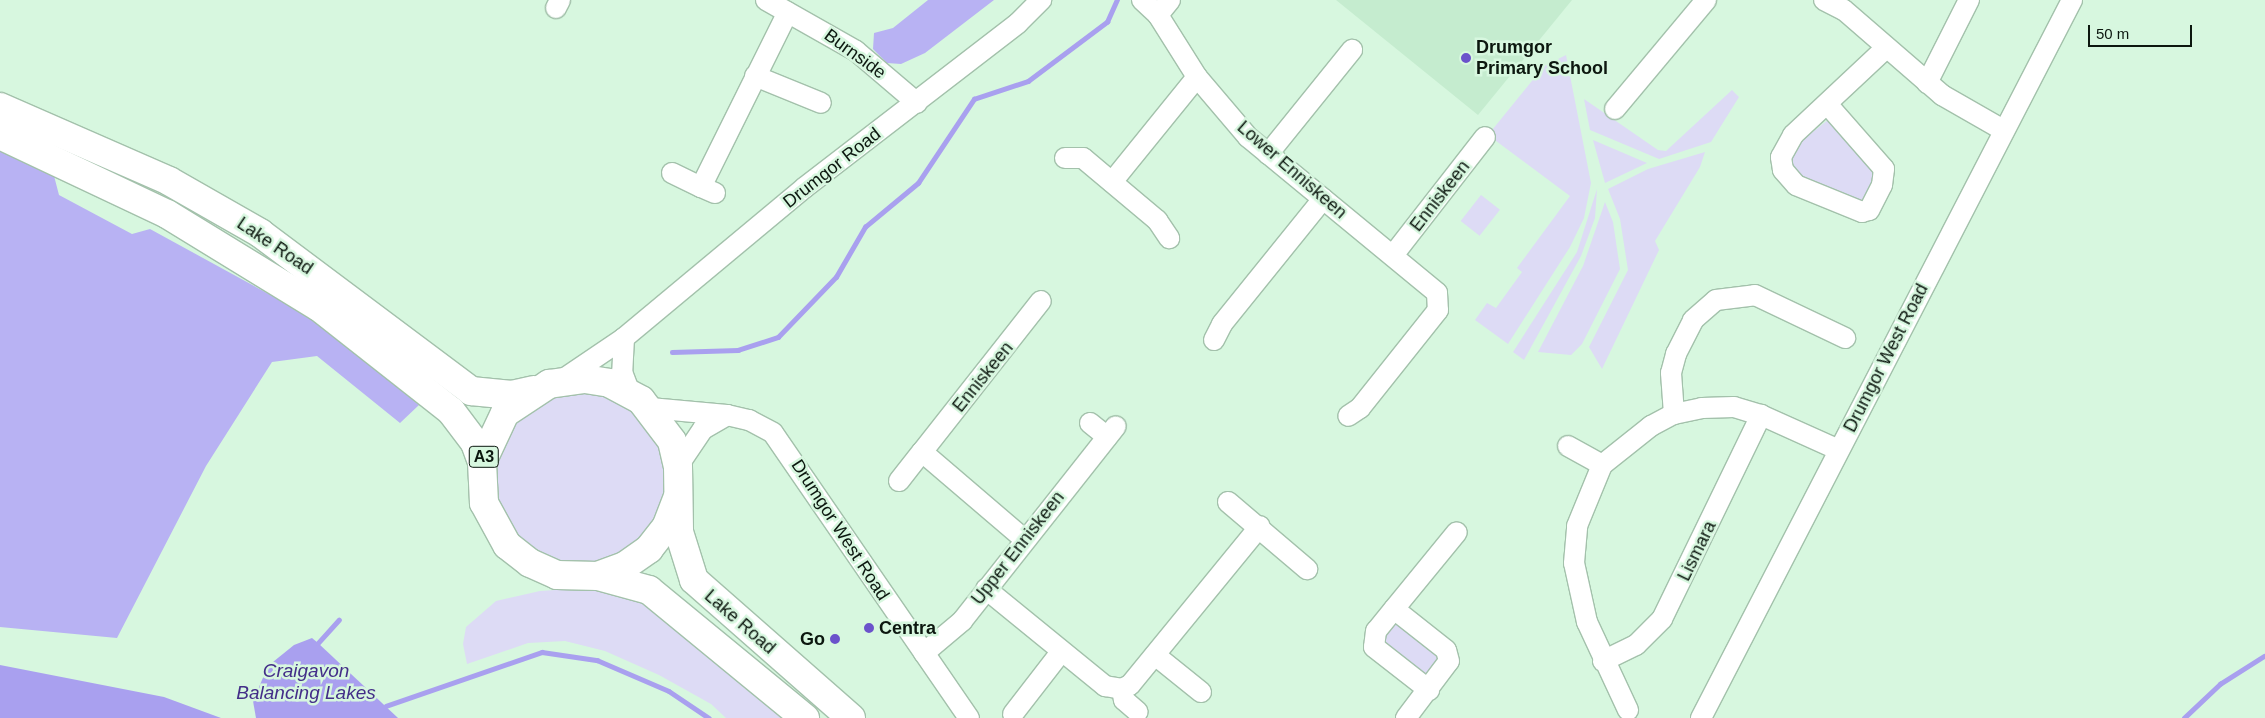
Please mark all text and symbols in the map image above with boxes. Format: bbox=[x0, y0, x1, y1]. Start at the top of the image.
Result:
scale bar bbox=[2090, 15, 2194, 47]
street label: Burnside bbox=[820, 24, 890, 84]
text: 50 m bbox=[2096, 25, 2129, 42]
place label: Drumgor Primary School bbox=[1476, 37, 1608, 80]
marker: Drumgor Primary School bbox=[1460, 52, 1472, 64]
street label: Lower Enniskeen bbox=[1233, 117, 1351, 223]
street label: Drumgor Road bbox=[779, 123, 885, 213]
street label: Enniskeen bbox=[1406, 156, 1474, 236]
street label: Lake Road bbox=[233, 213, 317, 279]
street label: Drumgor West Road bbox=[1839, 280, 1933, 436]
street label: Enniskeen bbox=[948, 338, 1018, 416]
road number: A3 bbox=[468, 444, 500, 471]
street label: Drumgor West Road bbox=[786, 455, 894, 605]
street label: Upper Enniskeen bbox=[967, 487, 1069, 609]
street label: Lismara bbox=[1673, 517, 1721, 585]
street label: Lake Road bbox=[700, 585, 780, 659]
place label: Centra bbox=[879, 617, 936, 639]
marker: Centra bbox=[863, 622, 875, 634]
place label: Go bbox=[800, 628, 825, 650]
marker: Go bbox=[829, 633, 841, 645]
water label: Craigavon Balancing Lakes bbox=[236, 660, 376, 704]

